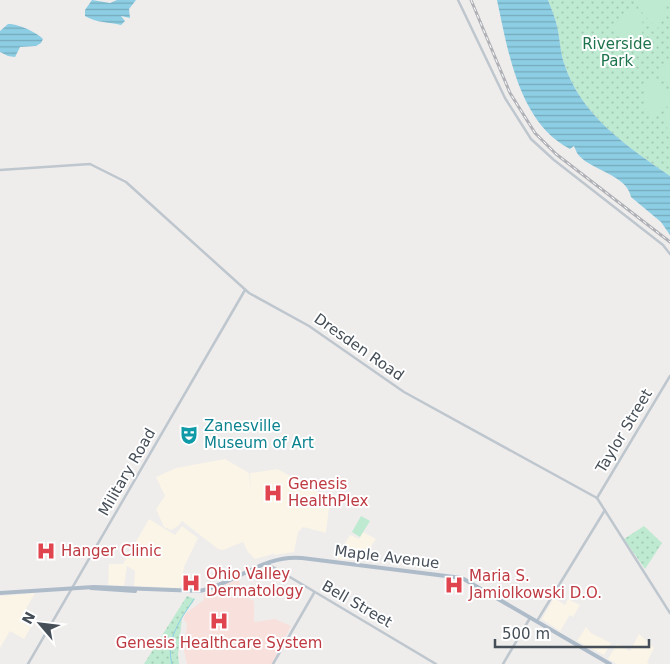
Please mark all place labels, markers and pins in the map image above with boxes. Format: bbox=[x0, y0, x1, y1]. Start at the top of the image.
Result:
place label: Zanesville Museum of Art bbox=[204, 417, 314, 452]
theatre icon: Zanesville Museum of Art bbox=[178, 424, 200, 446]
place label: Genesis HealthPlex bbox=[288, 475, 368, 510]
hospital icon: Genesis HealthPlex bbox=[262, 482, 284, 504]
hospital icon: Hanger Clinic bbox=[35, 540, 57, 562]
place label: Hanger Clinic bbox=[61, 542, 161, 560]
place label: Ohio Valley Dermatology bbox=[206, 565, 303, 600]
place label: Maria S. Jamiolkowski D.O. bbox=[468, 567, 602, 602]
hospital icon: Ohio Valley Dermatology bbox=[180, 572, 202, 594]
hospital icon: Maria S. Jamiolkowski D.O. bbox=[443, 574, 465, 596]
hospital icon: Genesis Healthcare System bbox=[208, 610, 230, 632]
place label: Genesis Healthcare System bbox=[116, 634, 322, 652]

